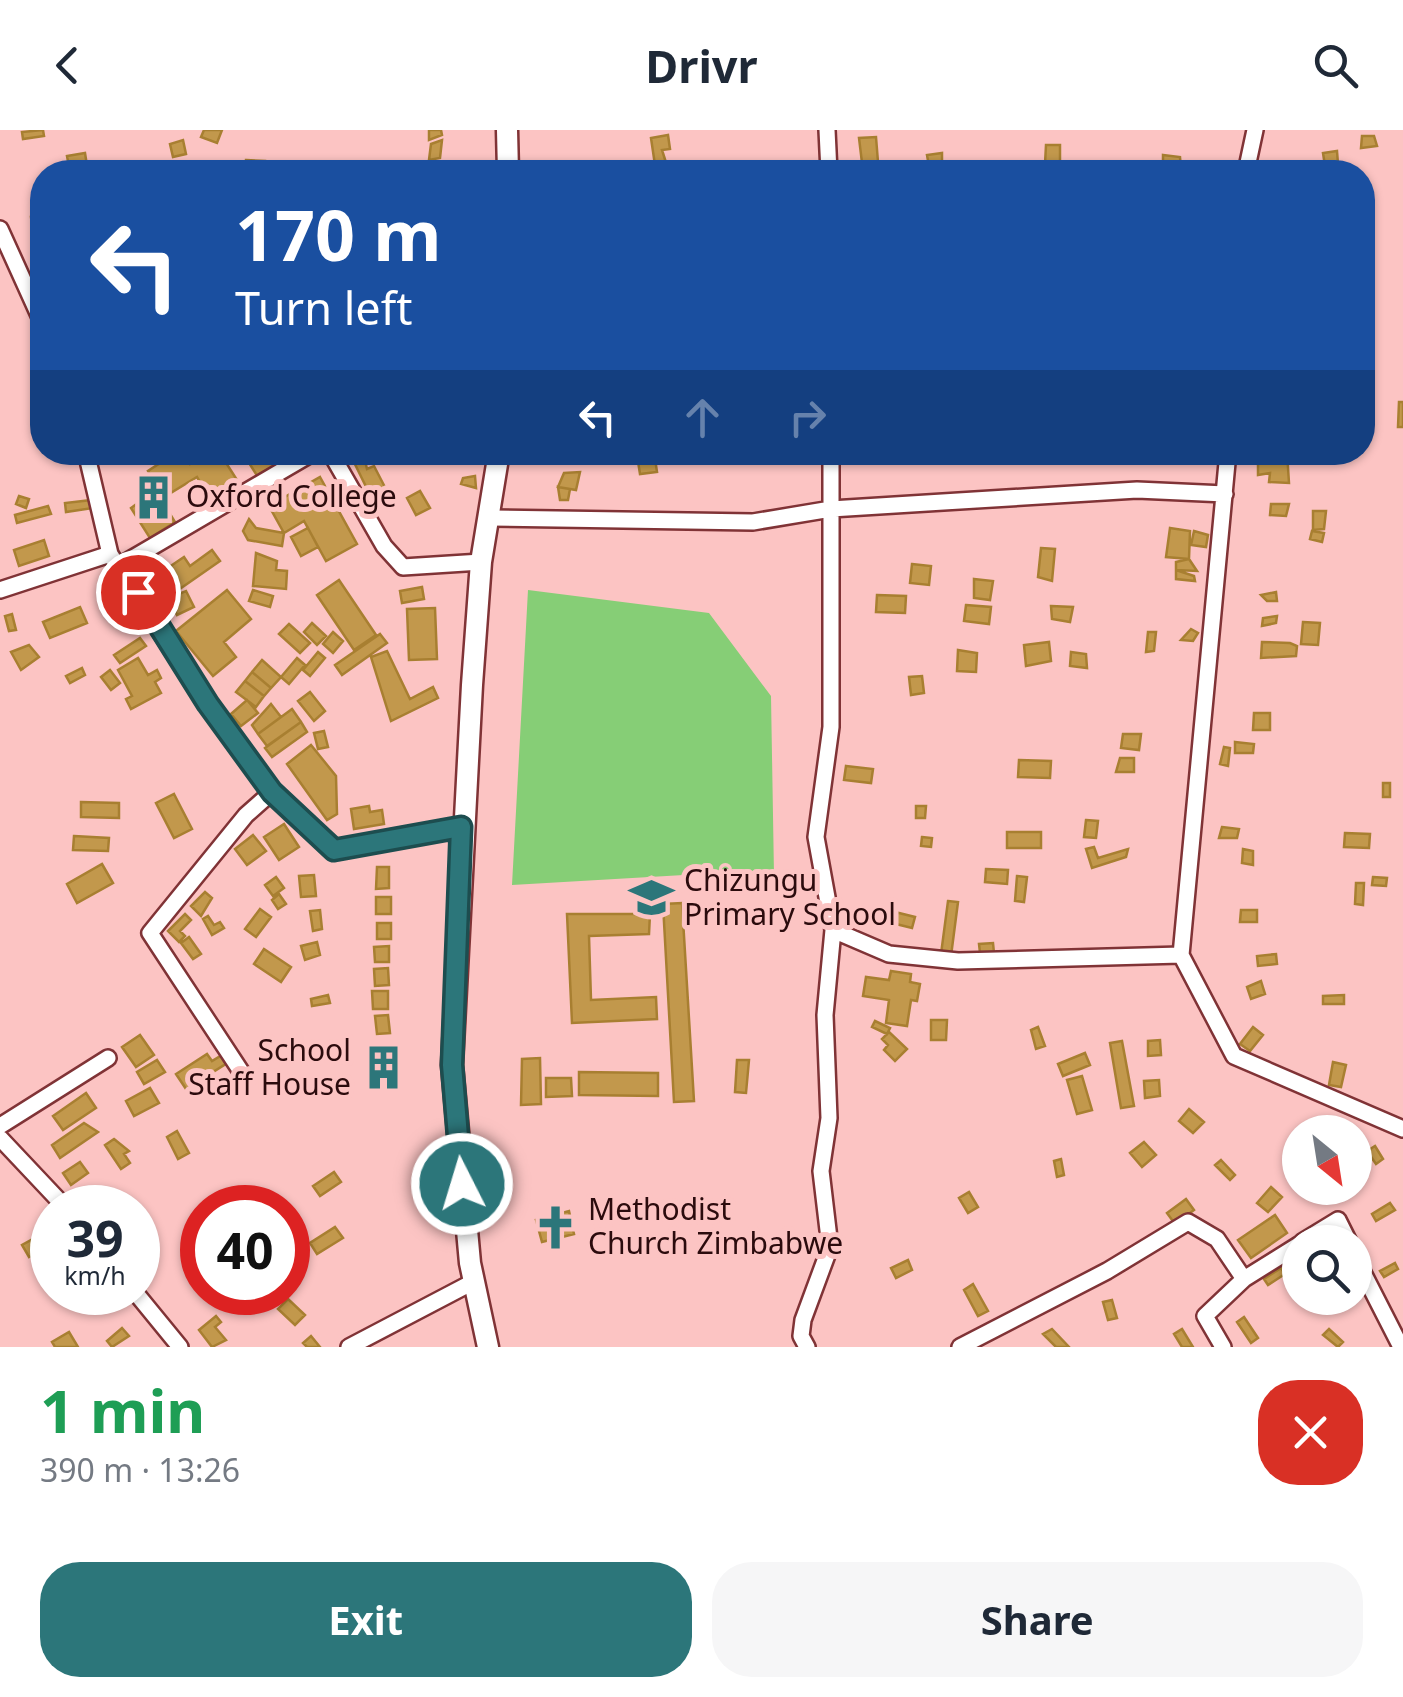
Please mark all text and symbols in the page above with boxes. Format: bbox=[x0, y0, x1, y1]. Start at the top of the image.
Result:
text: Drivr bbox=[645, 35, 758, 96]
icon: back bbox=[40, 38, 95, 93]
icon: search bbox=[1308, 38, 1363, 93]
text: 170 m bbox=[235, 186, 442, 282]
icon: left bbox=[70, 200, 200, 330]
text: Turn left bbox=[235, 277, 412, 338]
icon: left bbox=[570, 390, 625, 445]
icon: ahead bbox=[675, 390, 730, 445]
icon: right bbox=[780, 390, 835, 445]
building icon: Oxford College bbox=[129, 473, 177, 521]
place label: Oxford College bbox=[186, 475, 397, 516]
pin bbox=[96, 550, 181, 635]
icon: arrive bbox=[111, 565, 166, 620]
place label: Chizungu Primary School bbox=[684, 859, 896, 934]
school or university icon: Chizungu Primary School bbox=[627, 874, 675, 922]
place label: School Staff House bbox=[188, 1029, 351, 1104]
building icon: School Staff House bbox=[360, 1044, 408, 1092]
north arrow bbox=[1282, 1115, 1372, 1205]
map controls bbox=[1282, 1115, 1372, 1315]
position arrow bbox=[410, 1132, 514, 1236]
speed limit sign: 40 bbox=[180, 1185, 310, 1315]
place label: Methodist Church Zimbabwe bbox=[588, 1188, 843, 1263]
church icon: Methodist Church Zimbabwe bbox=[531, 1203, 579, 1251]
text: 39 bbox=[66, 1204, 124, 1272]
button: search bbox=[1282, 1225, 1372, 1315]
text: km/h bbox=[64, 1258, 126, 1292]
text: 1 min bbox=[40, 1369, 205, 1451]
button: close bbox=[1258, 1380, 1363, 1485]
text: 390 m · 13:26 bbox=[40, 1448, 240, 1491]
button: Exit bbox=[40, 1562, 692, 1677]
button: Share bbox=[712, 1562, 1363, 1677]

